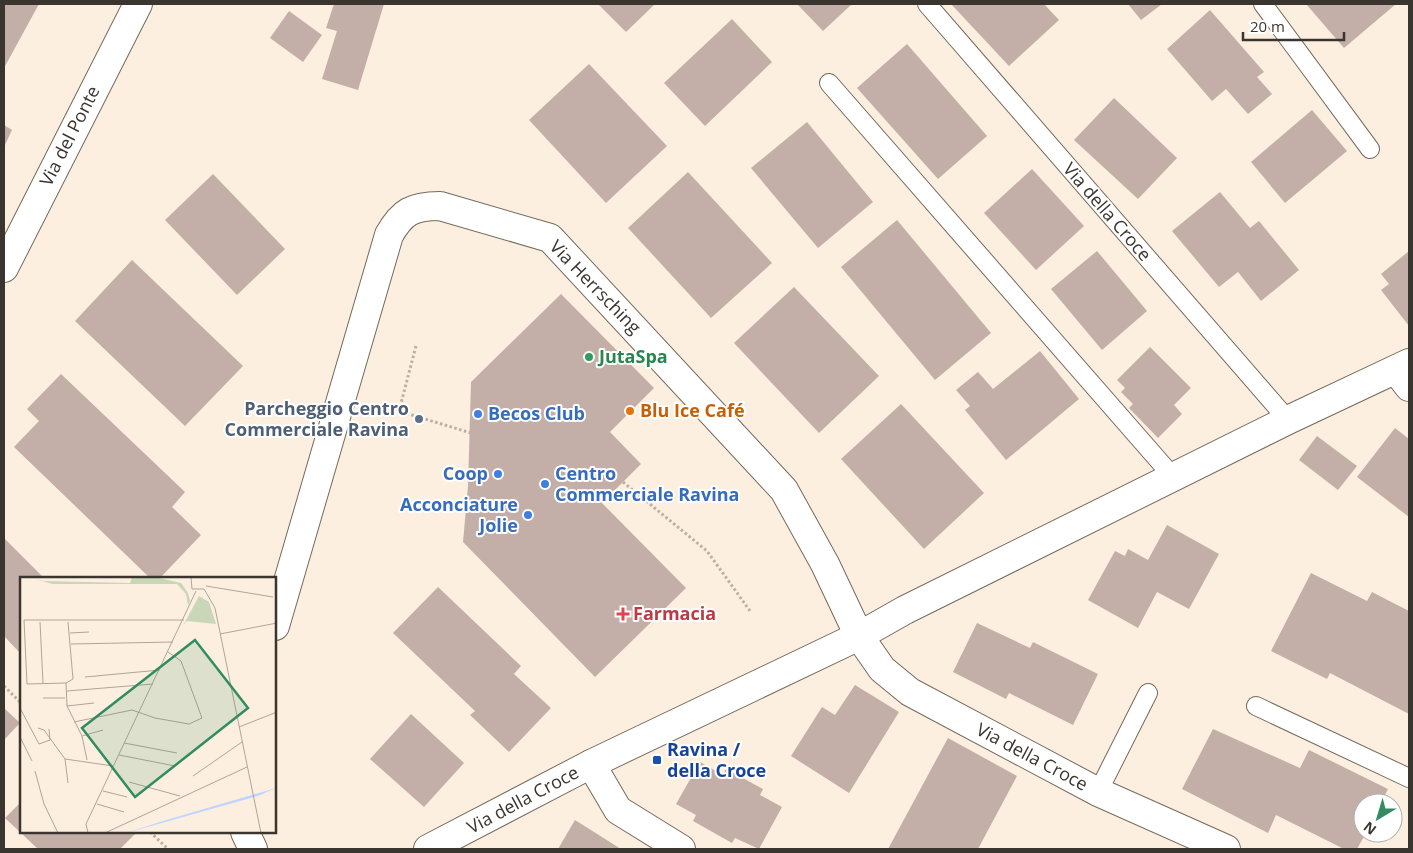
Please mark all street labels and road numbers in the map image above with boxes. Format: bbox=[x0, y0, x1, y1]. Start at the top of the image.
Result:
street label: Via del Ponte bbox=[34, 81, 105, 190]
street label: Via della Croce bbox=[1058, 157, 1157, 266]
street label: Via Herrsching bbox=[545, 234, 647, 339]
street label: Via della Croce bbox=[972, 717, 1092, 796]
street label: Via della Croce bbox=[463, 760, 583, 839]

